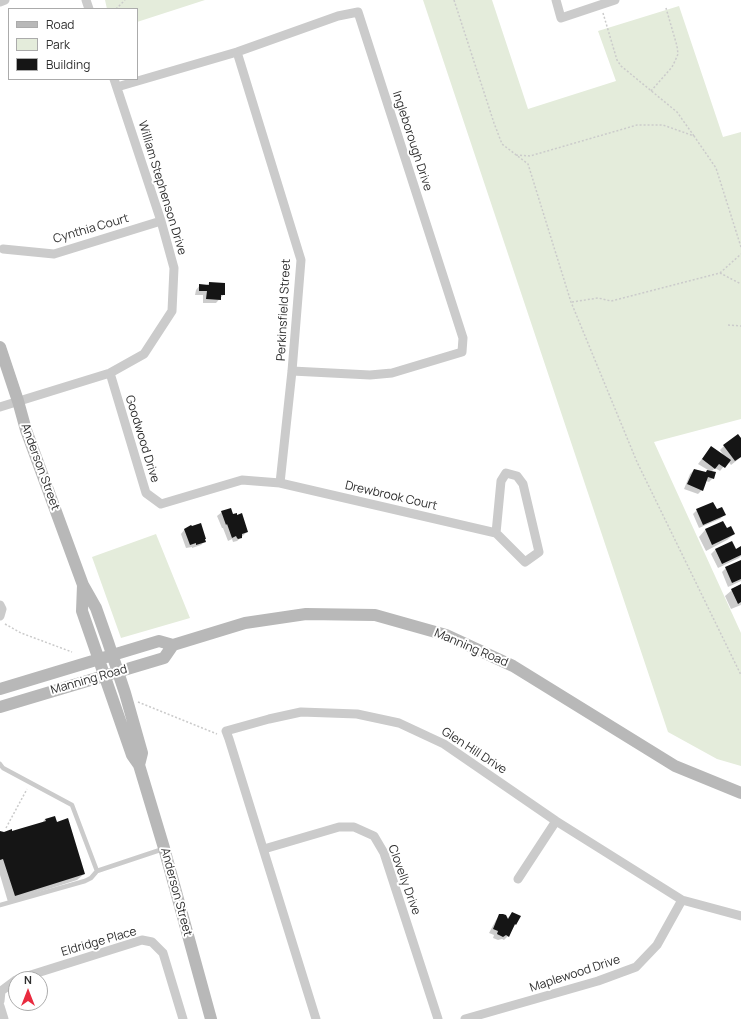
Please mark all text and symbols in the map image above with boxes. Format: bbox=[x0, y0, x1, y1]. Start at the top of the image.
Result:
legend bbox=[8, 8, 138, 80]
text: Road bbox=[46, 16, 74, 33]
text: Park bbox=[46, 36, 70, 53]
text: Building bbox=[46, 56, 90, 73]
street label: Ingleborough Drive bbox=[389, 89, 435, 193]
street label: William Stephenson Drive bbox=[135, 119, 189, 257]
street label: Cynthia Court bbox=[52, 211, 130, 247]
street label: Perkinsfield Street bbox=[274, 258, 294, 362]
street label: Goodwood Drive bbox=[122, 394, 162, 484]
street label: Anderson Street bbox=[18, 422, 62, 512]
street label: Drewbrook Court bbox=[344, 478, 438, 514]
street label: Manning Road bbox=[432, 626, 510, 670]
street label: Manning Road bbox=[49, 662, 129, 698]
street label: Glen Hill Drive bbox=[439, 725, 509, 777]
street label: Clovelly Drive bbox=[385, 843, 423, 917]
street label: Anderson Street bbox=[157, 846, 195, 938]
street label: Eldridge Place bbox=[60, 924, 138, 960]
street label: Maplewood Drive bbox=[528, 953, 622, 995]
north arrow bbox=[8, 971, 48, 1011]
text: N bbox=[24, 972, 32, 987]

